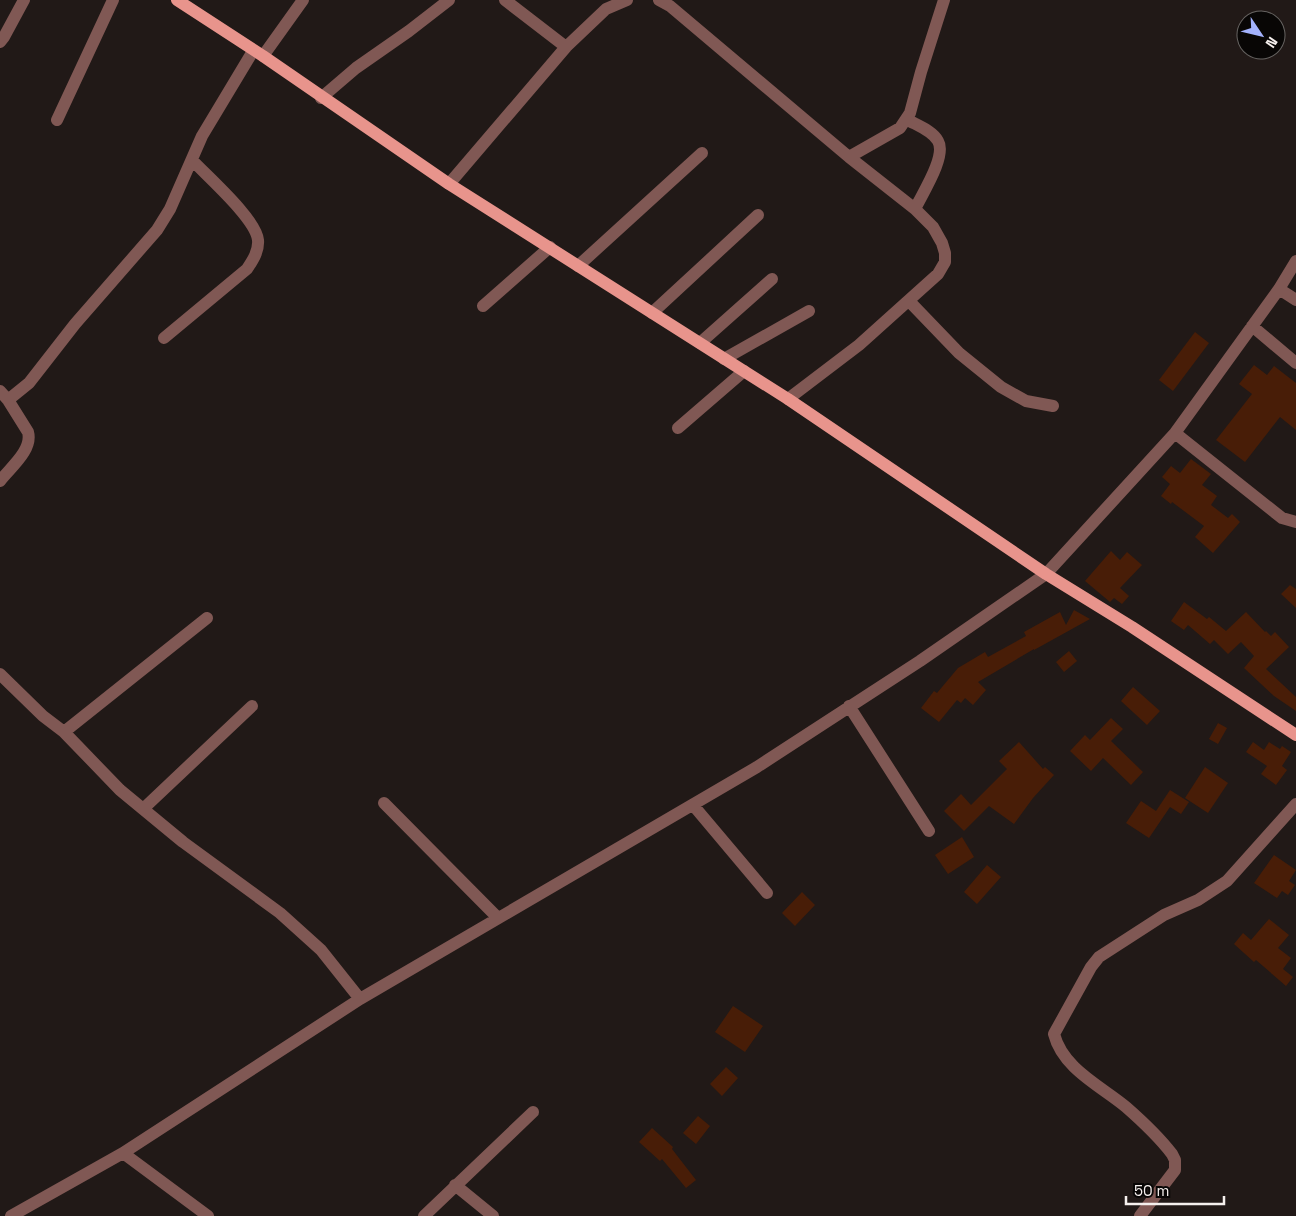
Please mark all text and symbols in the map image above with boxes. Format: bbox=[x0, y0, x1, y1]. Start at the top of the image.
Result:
north arrow bbox=[1236, 10, 1286, 60]
text: N bbox=[1262, 33, 1282, 51]
scale bar bbox=[1126, 1174, 1224, 1206]
text: 50 m bbox=[1134, 1181, 1169, 1200]

